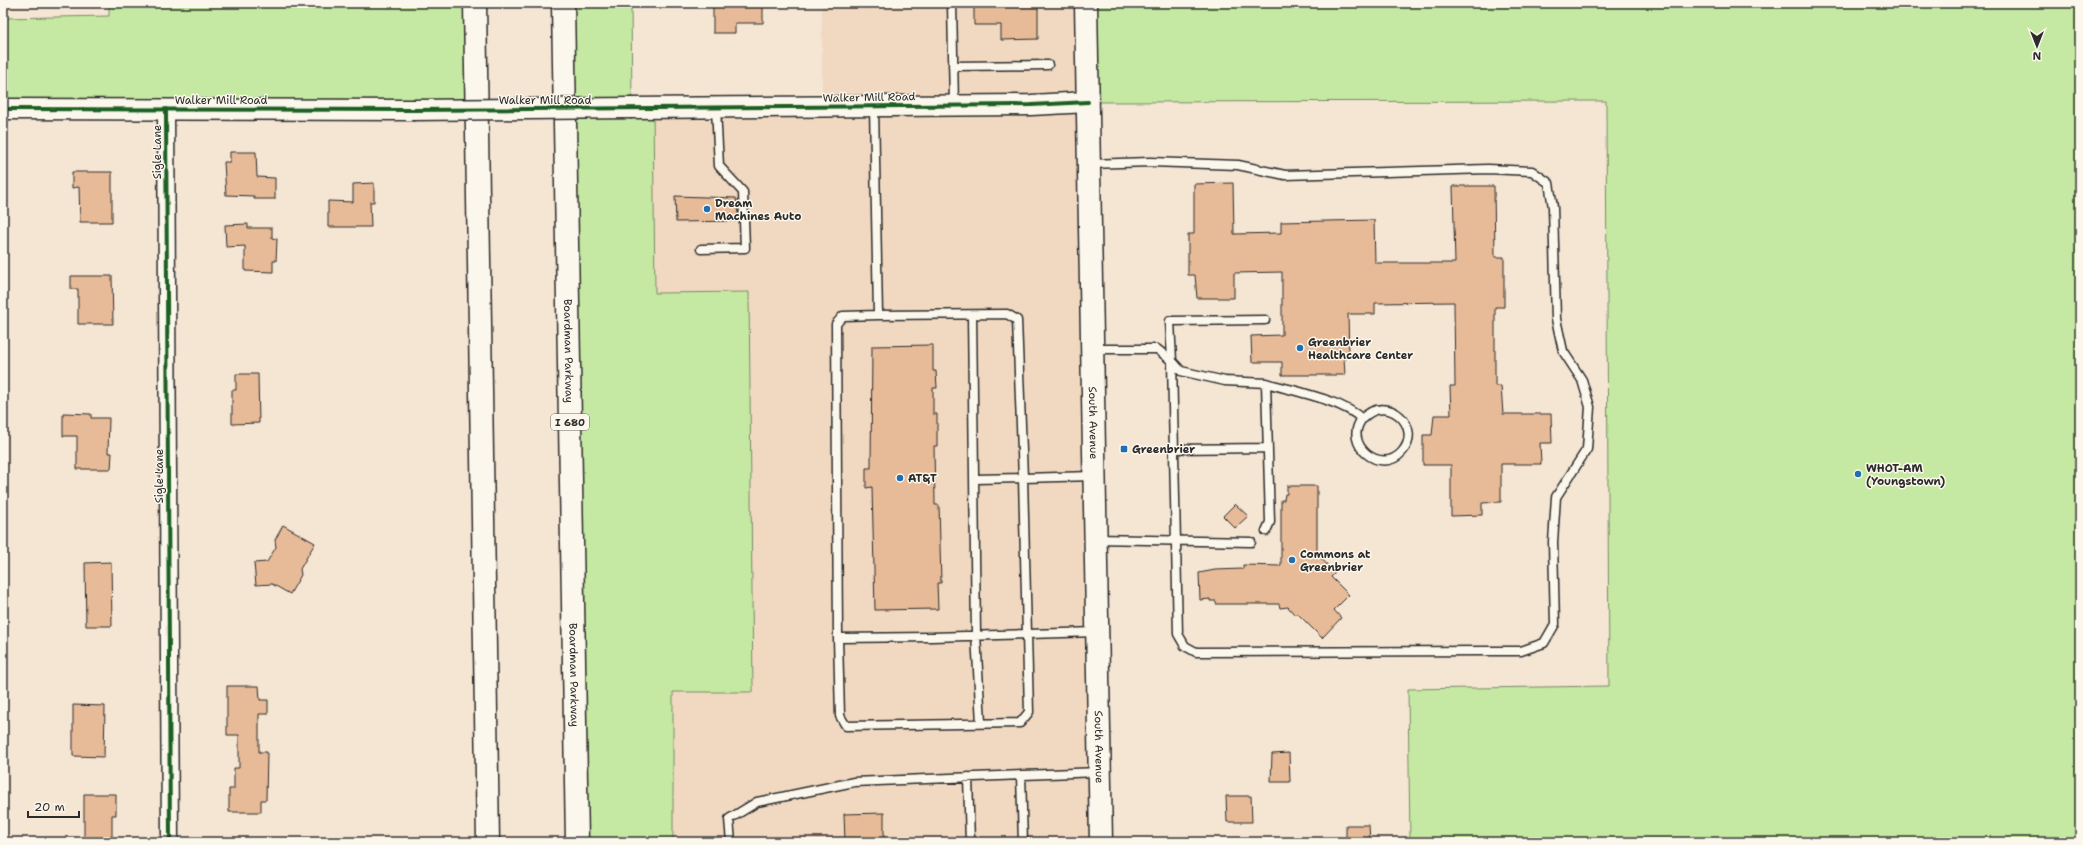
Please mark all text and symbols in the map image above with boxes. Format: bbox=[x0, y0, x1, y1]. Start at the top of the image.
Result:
north arrow bbox=[2017, 26, 2057, 66]
text: N bbox=[2032, 48, 2041, 63]
street label: Walker Mill Road bbox=[823, 89, 916, 106]
street label: Walker Mill Road bbox=[175, 93, 267, 108]
street label: Walker Mill Road bbox=[499, 93, 591, 108]
street label: Sigle Lane bbox=[150, 125, 165, 179]
place label: Dream Machines Auto bbox=[715, 196, 801, 224]
marker: Dream Machines Auto bbox=[702, 204, 712, 214]
street label: Boardman Parkway bbox=[560, 299, 577, 403]
place label: Greenbrier Healthcare Center bbox=[1308, 335, 1413, 363]
marker: Greenbrier Healthcare Center bbox=[1295, 343, 1305, 353]
street label: South Avenue bbox=[1085, 386, 1101, 460]
road number: I 680 bbox=[551, 414, 589, 430]
place label: Greenbrier bbox=[1132, 442, 1195, 457]
marker: Greenbrier bbox=[1119, 444, 1129, 454]
street label: Sigle Lane bbox=[152, 449, 167, 503]
place label: WHOT-AM (Youngstown) bbox=[1866, 461, 1945, 489]
marker: WHOT-AM (Youngstown) bbox=[1853, 469, 1863, 479]
place label: AT&T bbox=[908, 471, 937, 486]
marker: AT&T bbox=[895, 473, 905, 483]
place label: Commons at Greenbrier bbox=[1300, 547, 1371, 575]
marker: Commons at Greenbrier bbox=[1287, 555, 1297, 565]
street label: Boardman Parkway bbox=[565, 623, 582, 727]
street label: South Avenue bbox=[1091, 710, 1107, 784]
scale bar bbox=[28, 793, 79, 819]
text: 20 m bbox=[34, 799, 65, 815]

